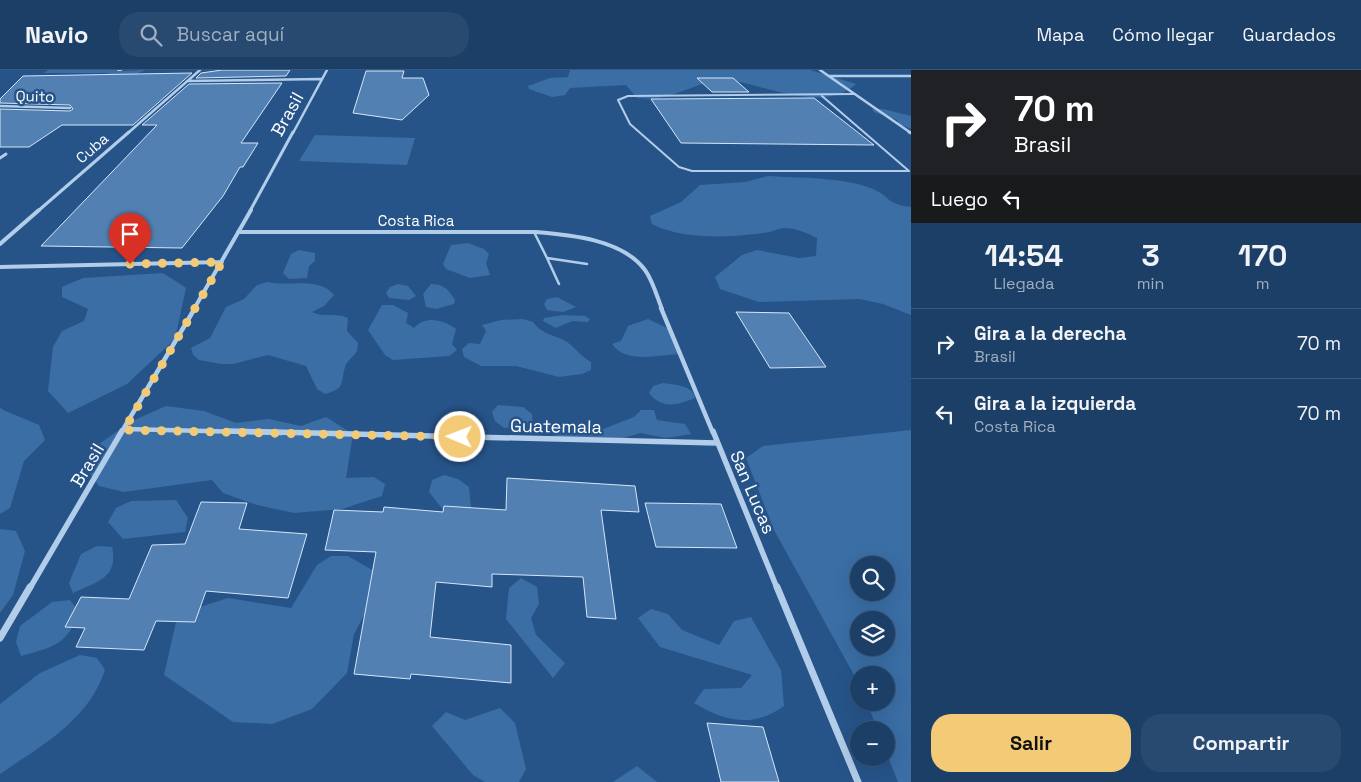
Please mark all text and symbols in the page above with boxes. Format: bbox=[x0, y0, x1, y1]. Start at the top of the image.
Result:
search box bbox=[119, 12, 469, 57]
text: Navio bbox=[25, 19, 89, 50]
icon: search bbox=[137, 21, 165, 49]
text: Buscar aquí bbox=[177, 22, 284, 47]
text: Mapa bbox=[1036, 23, 1084, 46]
text: Cómo llegar bbox=[1112, 23, 1214, 46]
text: Guardados bbox=[1242, 23, 1336, 46]
street label: Quito bbox=[15, 86, 55, 106]
text: 70 m bbox=[1014, 87, 1095, 131]
street label: Brasil bbox=[266, 88, 308, 140]
icon: right bbox=[931, 90, 996, 155]
street label: Cuba bbox=[72, 128, 113, 167]
text: Brasil bbox=[1014, 130, 1071, 158]
icon: left bbox=[998, 185, 1026, 213]
text: Luego bbox=[931, 187, 988, 212]
street label: Costa Rica bbox=[378, 211, 455, 230]
pin bbox=[109, 213, 151, 264]
icon: arrive bbox=[116, 220, 144, 248]
text: 14:54 bbox=[985, 236, 1063, 275]
text: 3 bbox=[1141, 236, 1160, 275]
text: 170 bbox=[1238, 236, 1287, 275]
text: Llegada bbox=[993, 273, 1054, 294]
text: min bbox=[1137, 273, 1164, 294]
text: m bbox=[1256, 273, 1270, 294]
text: Gira a la derecha bbox=[974, 321, 1126, 346]
icon: right bbox=[931, 330, 959, 358]
text: 70 m bbox=[1297, 331, 1341, 356]
text: Brasil bbox=[974, 346, 1016, 367]
text: Gira a la izquierda bbox=[974, 391, 1136, 416]
icon: left bbox=[931, 400, 959, 428]
text: 70 m bbox=[1297, 401, 1341, 426]
position arrow bbox=[433, 410, 485, 462]
street label: Guatemala bbox=[510, 414, 602, 438]
text: Costa Rica bbox=[974, 416, 1056, 437]
street label: Brasil bbox=[65, 439, 109, 491]
street label: San Lucas bbox=[725, 447, 781, 537]
map controls bbox=[850, 556, 895, 766]
button: search bbox=[850, 556, 895, 601]
button: layers bbox=[850, 611, 895, 656]
button: + bbox=[850, 666, 895, 711]
button: Salir bbox=[931, 714, 1131, 772]
button: Compartir bbox=[1141, 714, 1341, 772]
button: − bbox=[850, 721, 895, 766]

